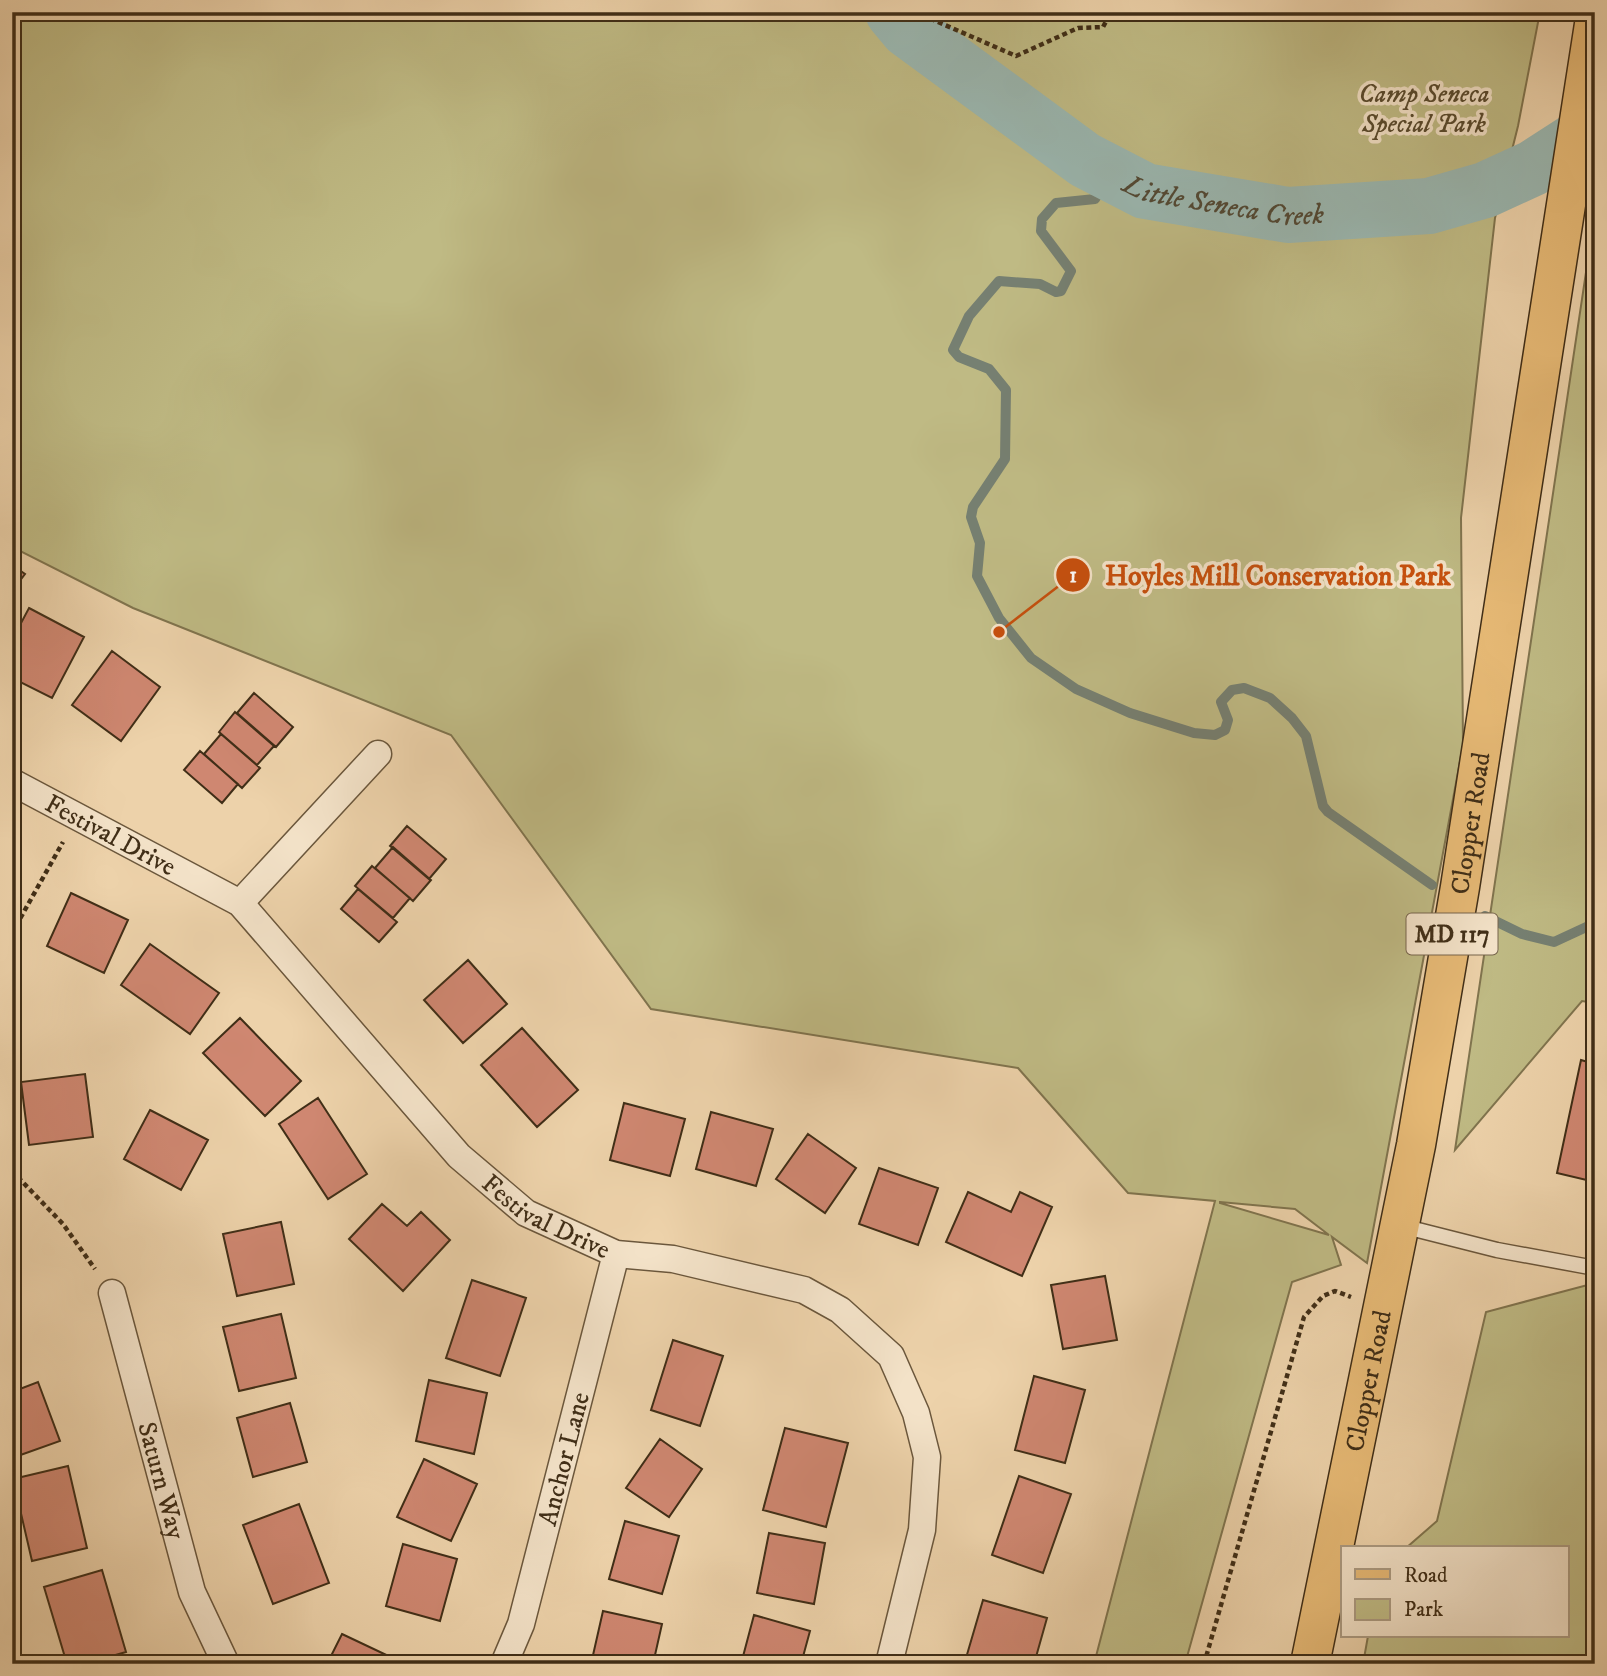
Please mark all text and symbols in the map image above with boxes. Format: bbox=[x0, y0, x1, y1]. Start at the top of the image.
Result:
park label: Camp Seneca Special Park bbox=[1359, 78, 1489, 141]
water label: Little Seneca Creek bbox=[1115, 166, 1325, 234]
callout: Hoyles Mill Conservation Park bbox=[1056, 551, 1465, 600]
text: Hoyles Mill Conservation Park bbox=[1105, 559, 1452, 594]
text: 1 bbox=[1069, 563, 1077, 589]
street label: Clopper Road bbox=[1444, 750, 1499, 897]
street label: Festival Drive bbox=[39, 788, 181, 884]
road number: MD 117 bbox=[1406, 914, 1498, 954]
street label: Festival Drive bbox=[474, 1168, 615, 1267]
street label: Clopper Road bbox=[1339, 1307, 1400, 1455]
street label: Anchor Lane bbox=[532, 1389, 598, 1530]
street label: Saturn Way bbox=[129, 1419, 192, 1544]
legend bbox=[1341, 1546, 1568, 1638]
text: Road bbox=[1404, 1563, 1448, 1589]
text: Park bbox=[1404, 1597, 1444, 1623]

